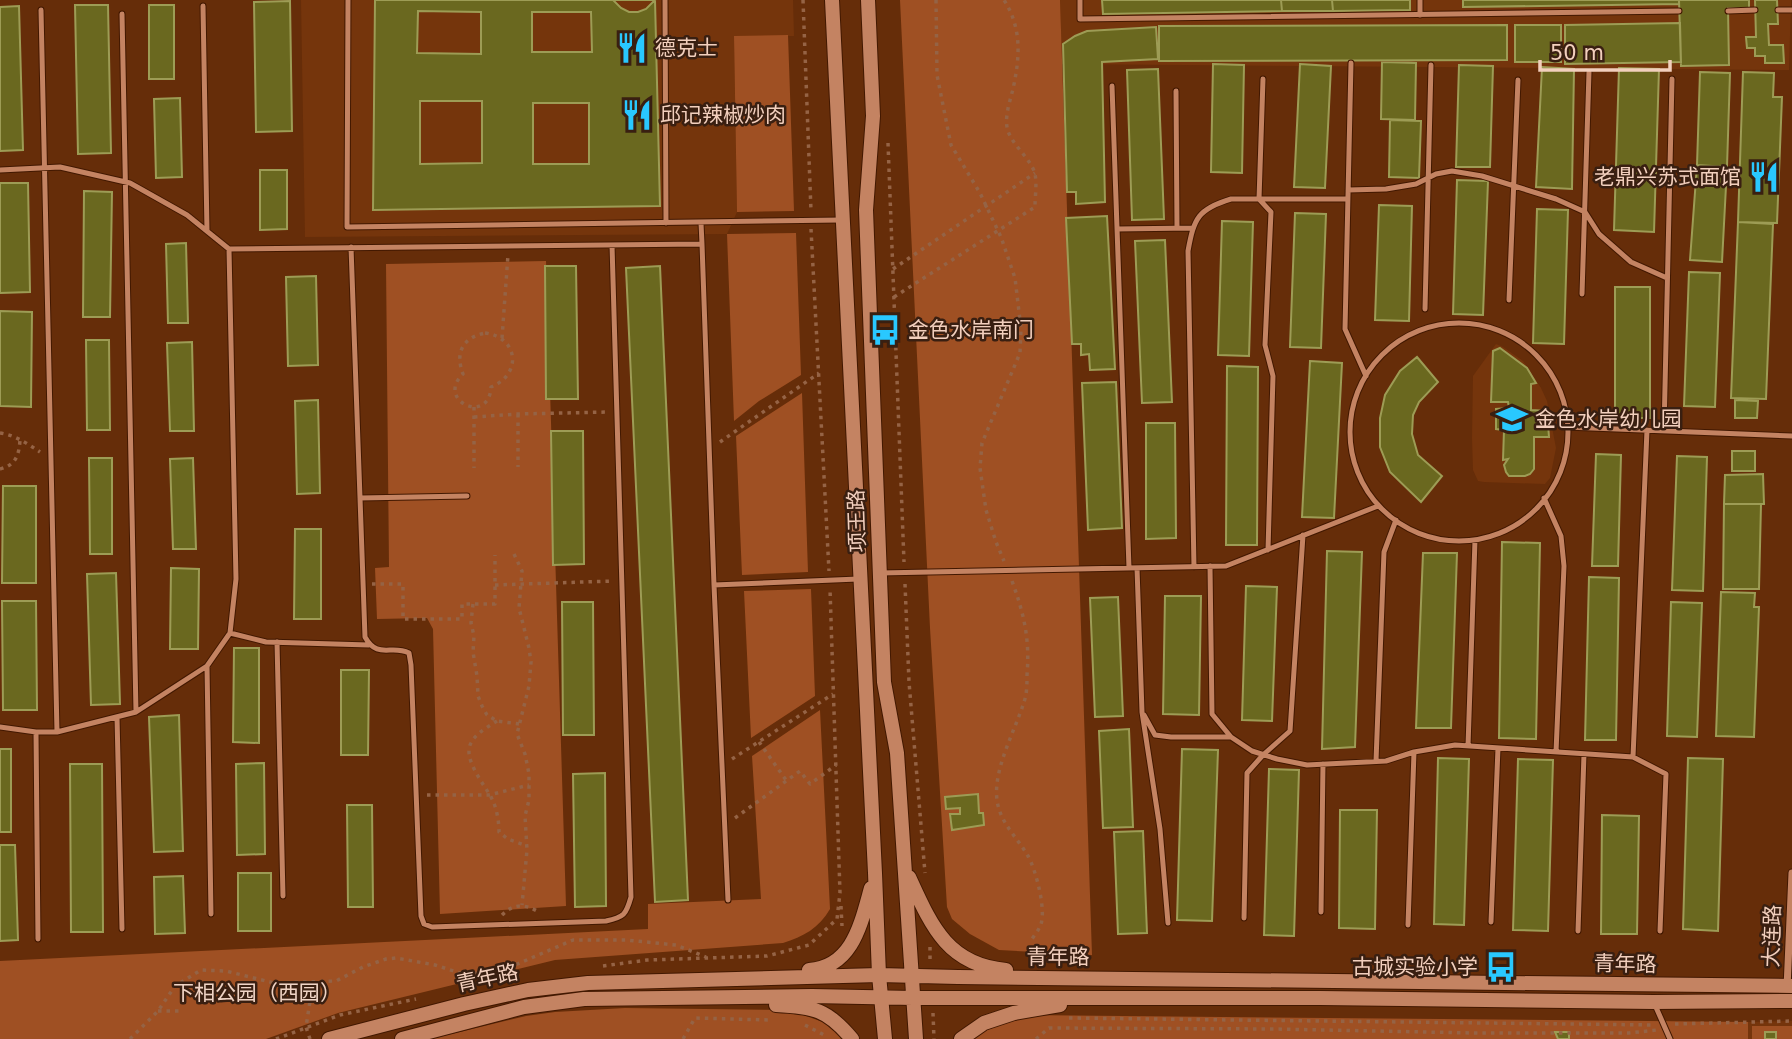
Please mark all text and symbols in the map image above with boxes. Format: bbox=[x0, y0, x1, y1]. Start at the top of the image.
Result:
scale bar bbox=[1540, 28, 1670, 72]
restaurant icon: 德克士 bbox=[615, 31, 649, 65]
place label: 德克士 bbox=[655, 36, 718, 60]
text: 50 m bbox=[1550, 41, 1604, 65]
restaurant icon: 邱记辣椒炒肉 bbox=[620, 98, 654, 132]
place label: 邱记辣椒炒肉 bbox=[660, 103, 786, 127]
restaurant icon: 老鼎兴苏式面馆 bbox=[1747, 160, 1781, 194]
place label: 老鼎兴苏式面馆 bbox=[1594, 165, 1741, 189]
bus stop icon: 金色水岸南门 bbox=[868, 313, 902, 347]
place label: 金色水岸南门 bbox=[908, 318, 1034, 342]
school or university icon: 金色水岸幼儿园 bbox=[1495, 402, 1529, 436]
place label: 金色水岸幼儿园 bbox=[1535, 407, 1682, 431]
street label: 项王路 bbox=[844, 489, 870, 553]
street label: 大连路 bbox=[1759, 904, 1785, 968]
street label: 青年路 bbox=[1027, 945, 1090, 969]
bus stop icon: 古城实验小学 bbox=[1484, 950, 1518, 984]
street label: 青年路 bbox=[1593, 951, 1657, 977]
place label: 古城实验小学 bbox=[1352, 955, 1478, 979]
street label: 青年路 bbox=[454, 960, 520, 996]
park label: 下相公园（西园） bbox=[173, 981, 341, 1005]

